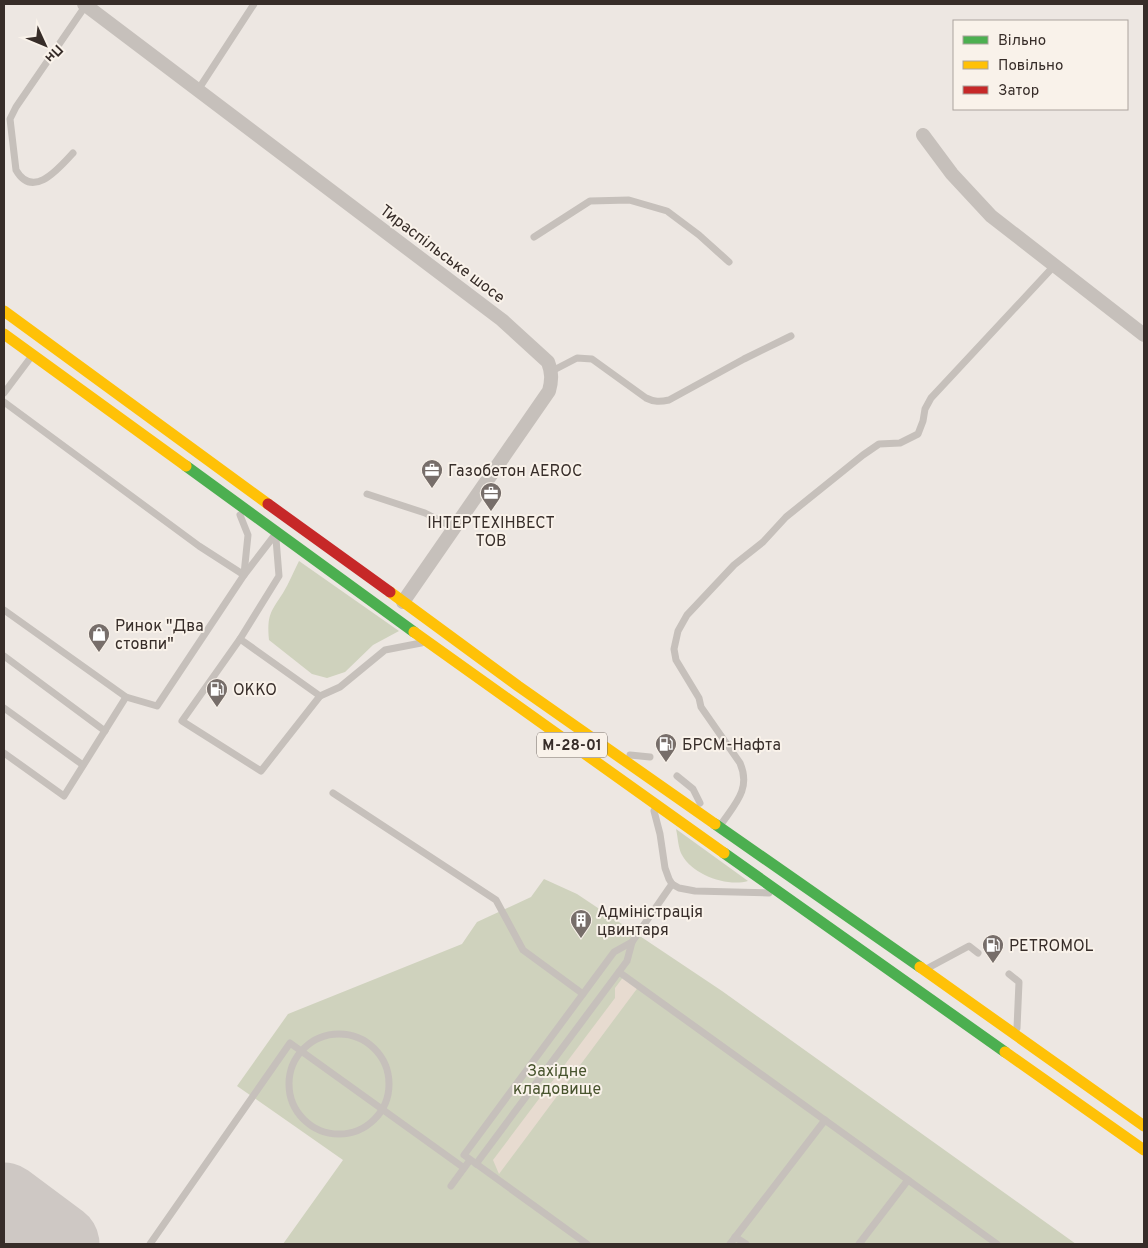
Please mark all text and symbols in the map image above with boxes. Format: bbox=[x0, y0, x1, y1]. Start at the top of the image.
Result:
north arrow bbox=[20, 20, 70, 70]
legend bbox=[953, 20, 1128, 110]
text: Вільно bbox=[998, 32, 1046, 51]
text: Пн bbox=[41, 40, 66, 66]
text: Повільно bbox=[998, 57, 1063, 76]
text: Затор bbox=[998, 82, 1039, 101]
street label: Тираспільське шосе bbox=[375, 201, 508, 308]
office icon: Газобетон AEROC bbox=[420, 458, 444, 489]
place label: Газобетон AEROC bbox=[448, 462, 582, 482]
office icon: ІНТЕРТЕХІНВЕСТ ТОВ bbox=[479, 481, 503, 512]
place label: ІНТЕРТЕХІНВЕСТ ТОВ bbox=[427, 514, 555, 552]
place label: Ринок "Два стовпи" bbox=[115, 617, 204, 655]
shop icon: Ринок "Два стовпи" bbox=[87, 622, 111, 653]
fuel station icon: ОККО bbox=[205, 677, 229, 708]
place label: ОККО bbox=[233, 681, 277, 701]
road number: М-28-01 bbox=[537, 732, 607, 758]
fuel station icon: БРСМ-Нафта bbox=[654, 732, 678, 763]
place label: БРСМ-Нафта bbox=[682, 736, 781, 756]
place label: Адміністрація цвинтаря bbox=[597, 903, 703, 941]
building icon: Адміністрація цвинтаря bbox=[569, 908, 593, 939]
fuel station icon: PETROMOL bbox=[981, 933, 1005, 964]
place label: PETROMOL bbox=[1009, 937, 1094, 957]
park label: Західне кладовище bbox=[513, 1062, 601, 1100]

